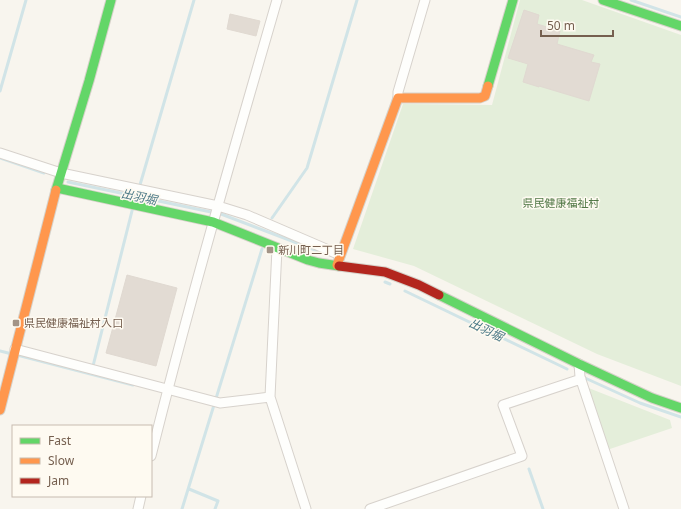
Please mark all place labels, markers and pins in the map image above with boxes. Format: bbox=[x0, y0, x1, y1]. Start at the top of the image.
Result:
place label: 新川町二丁目 bbox=[278, 242, 344, 257]
marker: 新川町二丁目 bbox=[265, 245, 275, 255]
place label: 県民健康福祉村入口 bbox=[24, 315, 123, 330]
marker: 県民健康福祉村入口 bbox=[11, 318, 21, 328]

